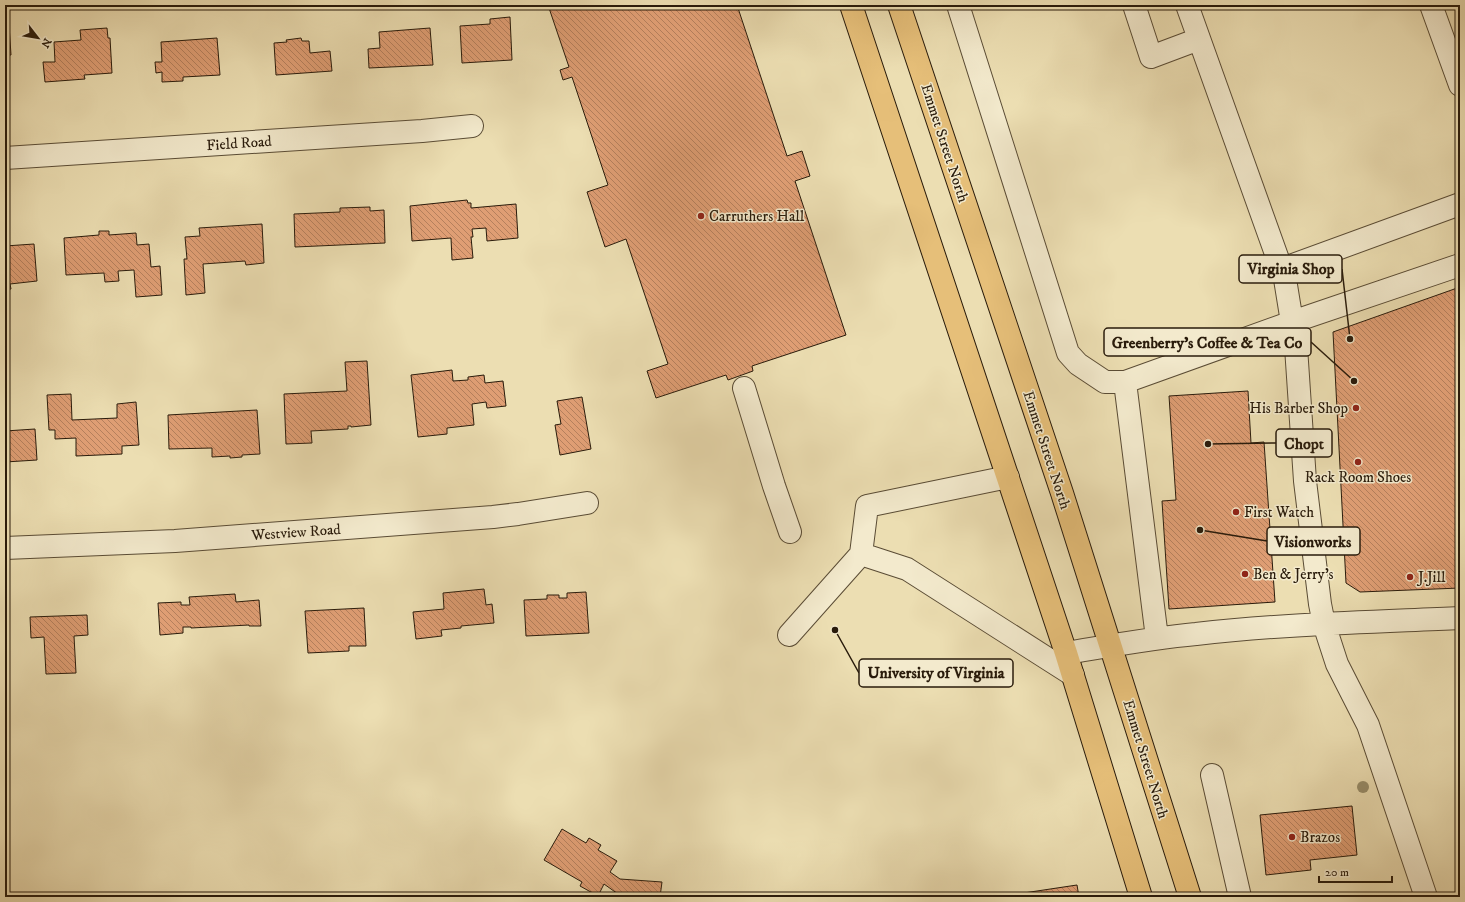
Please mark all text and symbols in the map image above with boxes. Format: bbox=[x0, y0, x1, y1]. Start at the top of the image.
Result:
north arrow bbox=[18, 18, 58, 58]
text: N bbox=[37, 35, 54, 50]
street label: Emmet Street North bbox=[916, 81, 973, 205]
street label: Field Road bbox=[206, 132, 273, 155]
place label: Carruthers Hall bbox=[709, 207, 805, 226]
marker: Carruthers Hall bbox=[696, 211, 706, 221]
callout: Virginia Shop bbox=[1239, 255, 1342, 283]
text: Virginia Shop bbox=[1246, 259, 1335, 279]
callout: Greenberry's Coffee & Tea Co bbox=[1104, 328, 1311, 356]
text: Greenberry's Coffee & Tea Co bbox=[1112, 333, 1303, 353]
street label: Emmet Street North bbox=[1018, 388, 1075, 512]
place label: His Barber Shop bbox=[1249, 399, 1348, 418]
marker: His Barber Shop bbox=[1351, 403, 1361, 413]
callout: Chopt bbox=[1276, 429, 1332, 457]
text: Chopt bbox=[1284, 434, 1325, 454]
marker: Rack Room Shoes bbox=[1353, 457, 1363, 467]
place label: Rack Room Shoes bbox=[1305, 468, 1411, 487]
place label: First Watch bbox=[1244, 503, 1314, 522]
marker: First Watch bbox=[1231, 507, 1241, 517]
street label: Westview Road bbox=[250, 520, 342, 545]
callout: Visionworks bbox=[1267, 527, 1360, 555]
text: Visionworks bbox=[1274, 532, 1352, 552]
place label: Ben & Jerry's bbox=[1253, 565, 1334, 584]
place label: J.Jill bbox=[1416, 568, 1446, 587]
marker: Ben & Jerry's bbox=[1240, 569, 1250, 579]
marker: J.Jill bbox=[1405, 572, 1415, 582]
callout: University of Virginia bbox=[859, 659, 1013, 687]
text: University of Virginia bbox=[867, 663, 1006, 683]
street label: Emmet Street North bbox=[1118, 697, 1173, 821]
place label: Brazos bbox=[1300, 828, 1340, 847]
marker: Brazos bbox=[1287, 832, 1297, 842]
scale bar bbox=[1319, 858, 1392, 884]
text: 20 m bbox=[1325, 865, 1349, 880]

